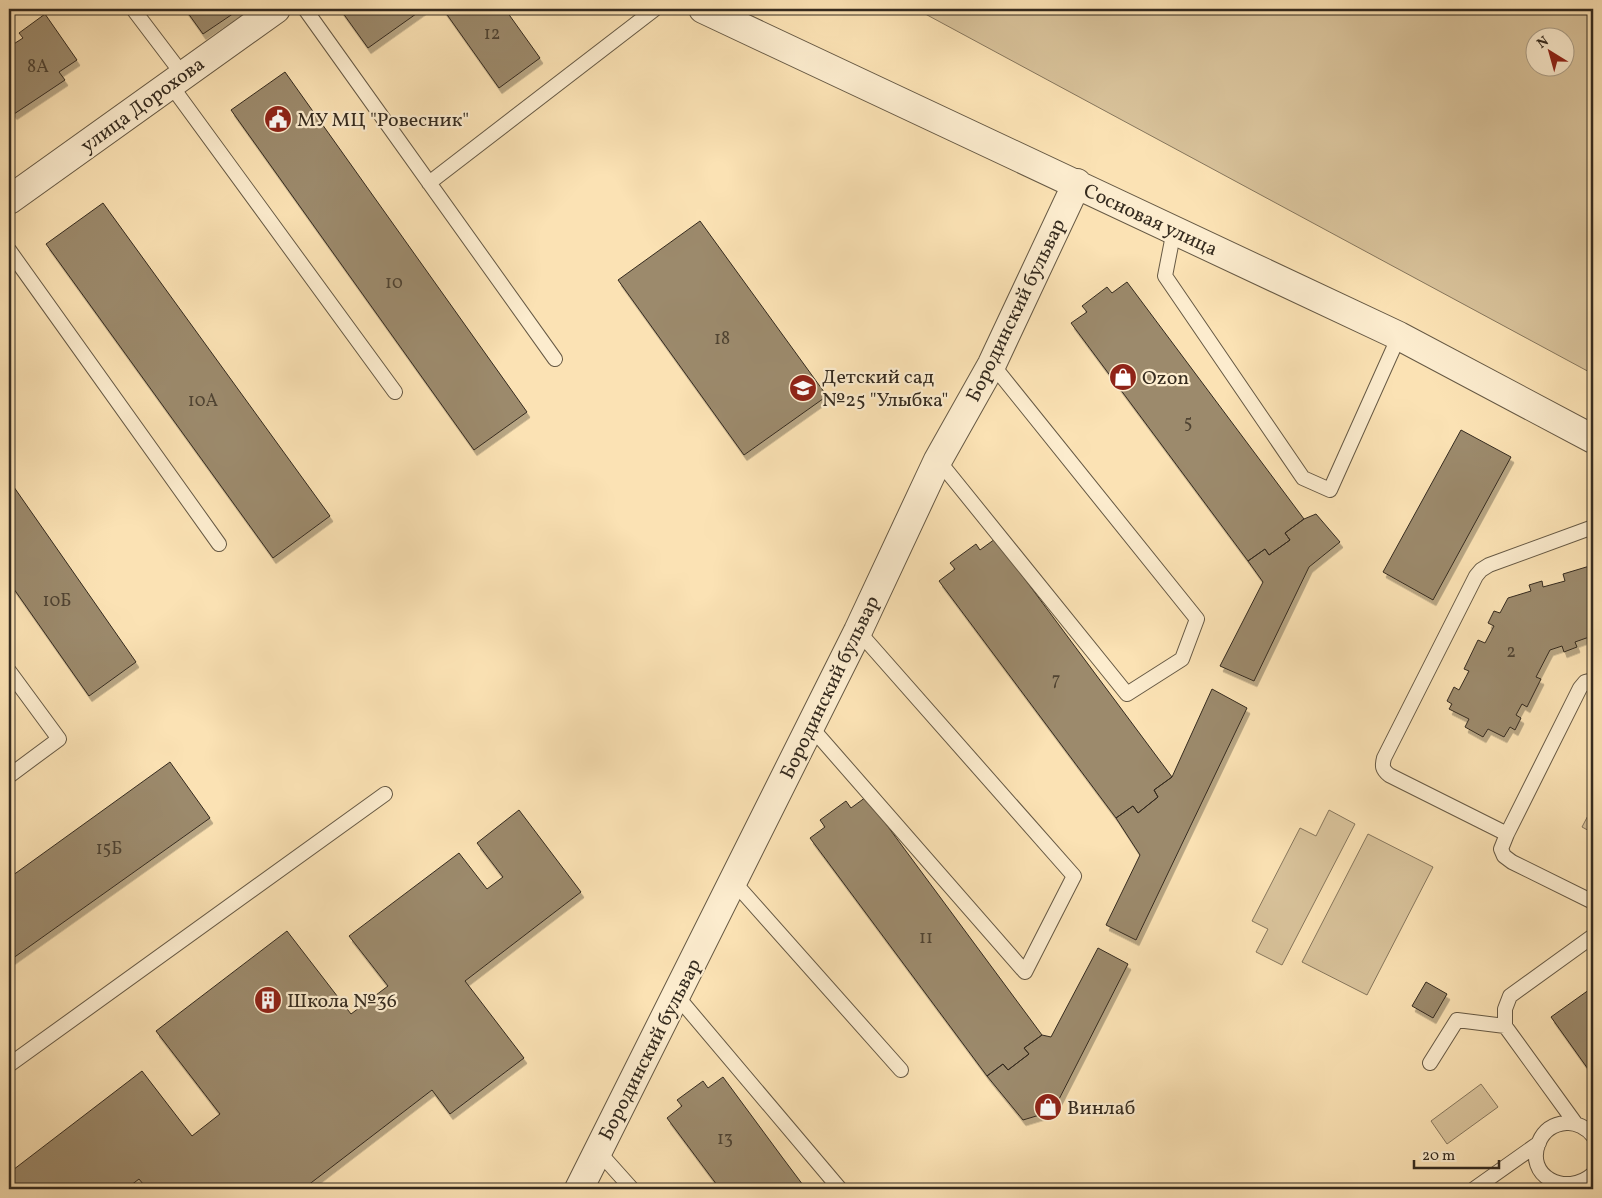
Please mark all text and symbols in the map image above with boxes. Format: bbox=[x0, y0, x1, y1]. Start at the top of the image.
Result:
house number: 12 bbox=[484, 22, 500, 47]
north arrow bbox=[1524, 28, 1574, 78]
text: N bbox=[1533, 32, 1553, 53]
street label: улица Дорохова bbox=[75, 51, 211, 160]
house number: 8А bbox=[27, 55, 49, 80]
public building icon: МУ МЦ "Ровесник" bbox=[263, 104, 293, 134]
place label: МУ МЦ "Ровесник" bbox=[297, 107, 469, 135]
street label: Сосновая улица bbox=[1079, 177, 1222, 264]
street label: Бородинский бульвар bbox=[960, 214, 1073, 407]
house number: 10 bbox=[385, 271, 403, 296]
house number: 18 bbox=[714, 327, 730, 352]
shop icon: Ozon bbox=[1108, 362, 1138, 392]
place label: Детский сад №25 "Улыбка" bbox=[822, 364, 948, 415]
place label: Ozon bbox=[1142, 365, 1189, 393]
school or university icon: Детский сад №25 "Улыбка" bbox=[788, 373, 818, 403]
house number: 10А bbox=[188, 389, 219, 414]
house number: 5 bbox=[1184, 411, 1192, 436]
house number: 10Б bbox=[43, 589, 71, 614]
street label: Бородинский бульвар bbox=[774, 591, 887, 784]
house number: 2 bbox=[1506, 640, 1516, 665]
house number: 7 bbox=[1052, 668, 1060, 693]
house number: 15Б bbox=[96, 837, 122, 862]
house number: 11 bbox=[919, 926, 933, 951]
street label: Бородинский бульвар bbox=[593, 954, 709, 1146]
building icon: Школа №36 bbox=[253, 985, 283, 1015]
place label: Школа №36 bbox=[287, 988, 397, 1016]
shop icon: Винлаб bbox=[1033, 1092, 1063, 1122]
place label: Винлаб bbox=[1067, 1095, 1135, 1123]
house number: 13 bbox=[717, 1127, 733, 1152]
scale bar bbox=[1414, 1138, 1500, 1170]
text: 20 m bbox=[1422, 1146, 1455, 1167]

